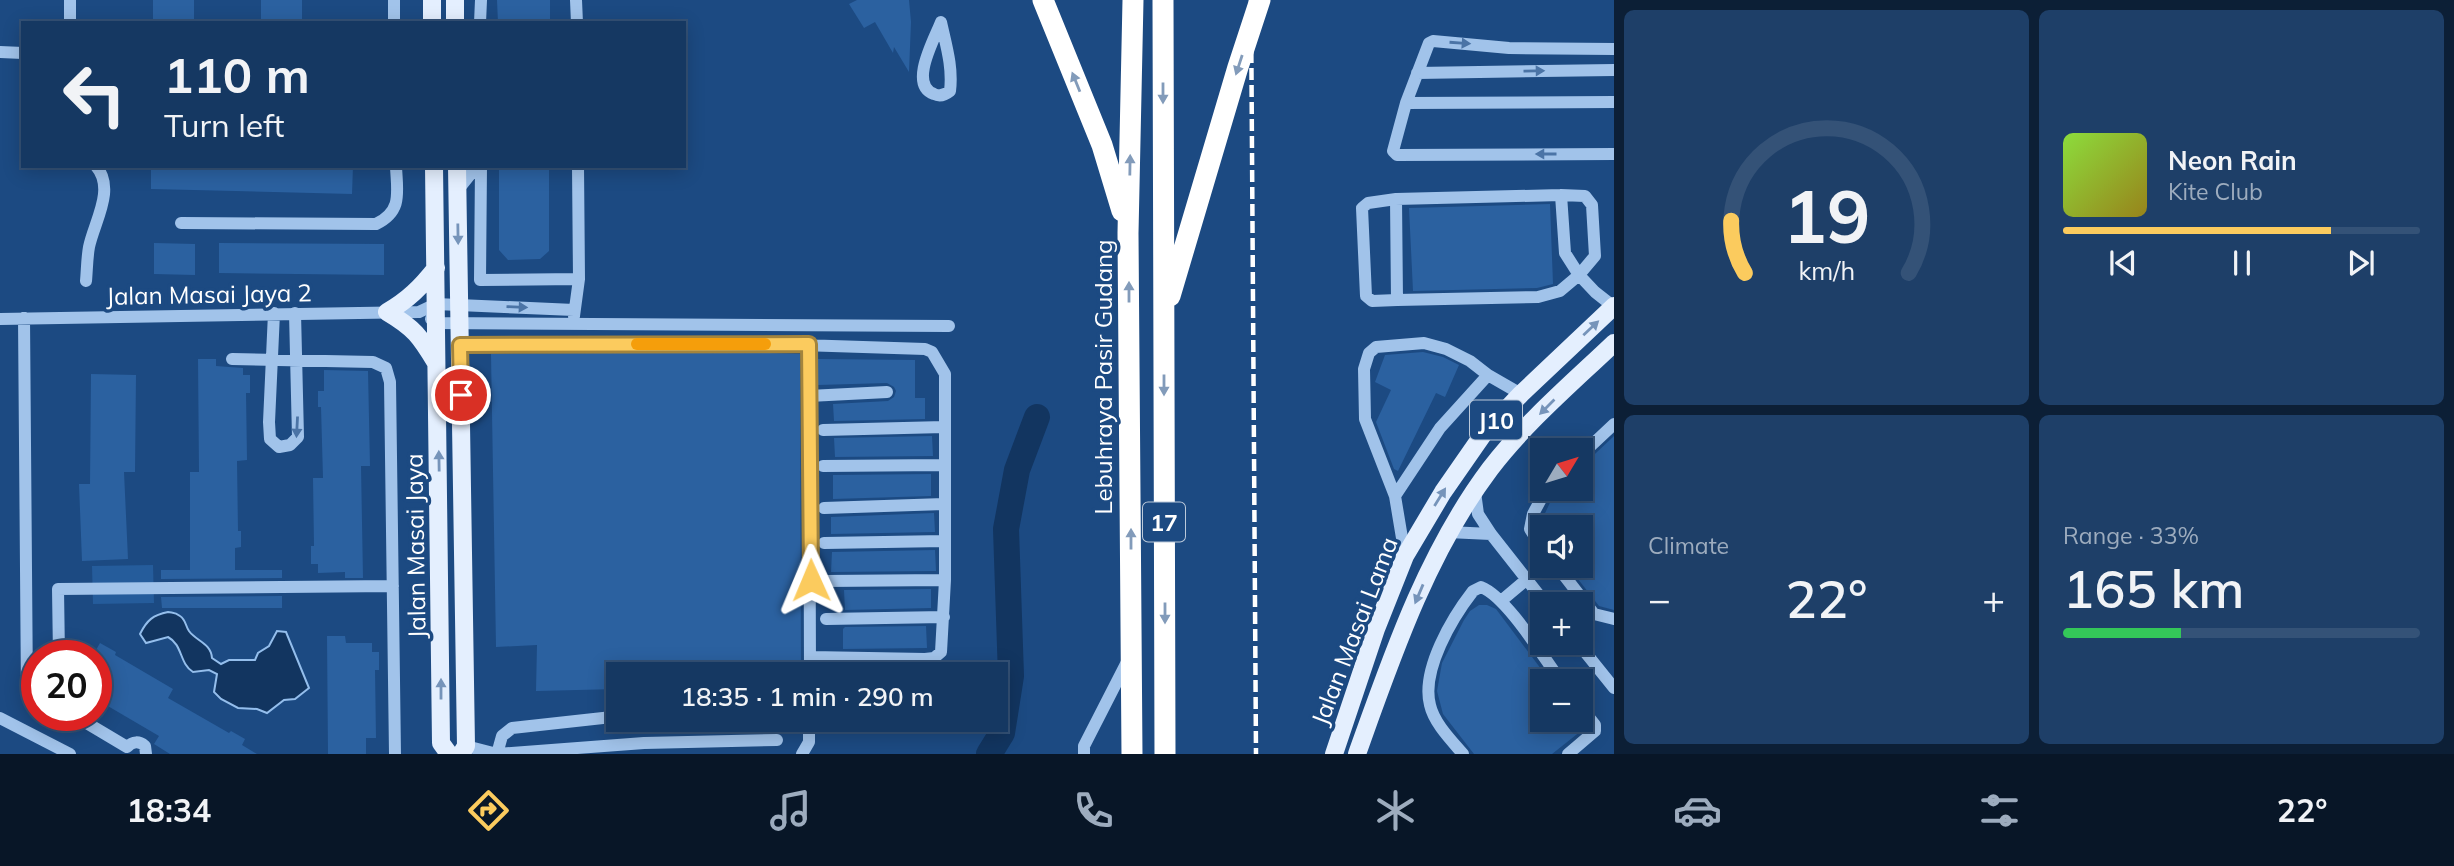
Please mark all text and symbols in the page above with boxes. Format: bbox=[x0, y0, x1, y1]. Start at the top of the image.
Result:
one-way arrow bbox=[1449, 38, 1471, 49]
text: 110 m bbox=[164, 44, 310, 105]
icon: left bbox=[49, 49, 140, 140]
one-way arrow bbox=[1233, 54, 1243, 75]
one-way arrow bbox=[1523, 65, 1545, 77]
one-way arrow bbox=[1070, 72, 1082, 92]
one-way arrow bbox=[1157, 82, 1169, 104]
text: Turn left bbox=[164, 105, 284, 145]
text: Neon Rain bbox=[2168, 144, 2297, 177]
one-way arrow bbox=[1535, 149, 1557, 160]
one-way arrow bbox=[1124, 154, 1135, 176]
text: 19 bbox=[1783, 171, 1870, 262]
text: Kite Club bbox=[2168, 177, 2263, 206]
one-way arrow bbox=[452, 224, 464, 246]
street label: Lebuhraya Pasir Gudang bbox=[1088, 239, 1118, 515]
icon: previous bbox=[2104, 244, 2142, 282]
icon: pause bbox=[2223, 244, 2261, 282]
icon: next bbox=[2342, 244, 2380, 282]
text: km/h bbox=[1798, 255, 1855, 286]
street label: Jalan Masai Jaya 2 bbox=[106, 277, 312, 311]
one-way arrow bbox=[1123, 281, 1135, 303]
one-way arrow bbox=[506, 302, 528, 313]
one-way arrow bbox=[1582, 320, 1599, 336]
pin bbox=[431, 365, 491, 425]
one-way arrow bbox=[1158, 375, 1170, 397]
icon: arrive bbox=[442, 376, 480, 414]
one-way arrow bbox=[1539, 399, 1556, 415]
road number: J10 bbox=[1470, 400, 1522, 440]
one-way arrow bbox=[291, 416, 302, 438]
north arrow bbox=[1530, 438, 1592, 500]
map controls bbox=[1530, 438, 1593, 732]
one-way arrow bbox=[433, 450, 445, 472]
street label: Jalan Masai Jaya bbox=[398, 453, 432, 639]
one-way arrow bbox=[1434, 487, 1447, 507]
road number: 17 bbox=[1143, 502, 1185, 542]
button: sound bbox=[1530, 515, 1593, 578]
text: Range · 33% bbox=[2063, 521, 2199, 550]
one-way arrow bbox=[1125, 528, 1137, 550]
text: Climate bbox=[1648, 531, 1729, 560]
street label: Jalan Masai Lama bbox=[1304, 533, 1404, 729]
position arrow bbox=[774, 543, 848, 617]
text: 165 km bbox=[2063, 556, 2244, 621]
text: 22° bbox=[1786, 566, 1867, 631]
text: − bbox=[1648, 575, 1671, 623]
text: + bbox=[1982, 575, 2005, 623]
one-way arrow bbox=[1413, 584, 1425, 604]
button: + bbox=[1530, 592, 1593, 655]
one-way arrow bbox=[1159, 602, 1170, 624]
speed limit sign: 20 bbox=[21, 640, 112, 731]
button: − bbox=[1530, 669, 1593, 732]
one-way arrow bbox=[435, 677, 447, 699]
text: 18:35 · 1 min · 290 m bbox=[680, 680, 934, 713]
icon: directions bbox=[464, 786, 513, 835]
icon: music bbox=[766, 786, 815, 835]
icon: phone bbox=[1069, 786, 1118, 835]
icon: climate bbox=[1371, 786, 1420, 835]
icon: car bbox=[1673, 786, 1722, 835]
icon: filters bbox=[1975, 786, 2024, 835]
text: 18:34 bbox=[127, 790, 211, 830]
text: 22° bbox=[2277, 790, 2327, 830]

